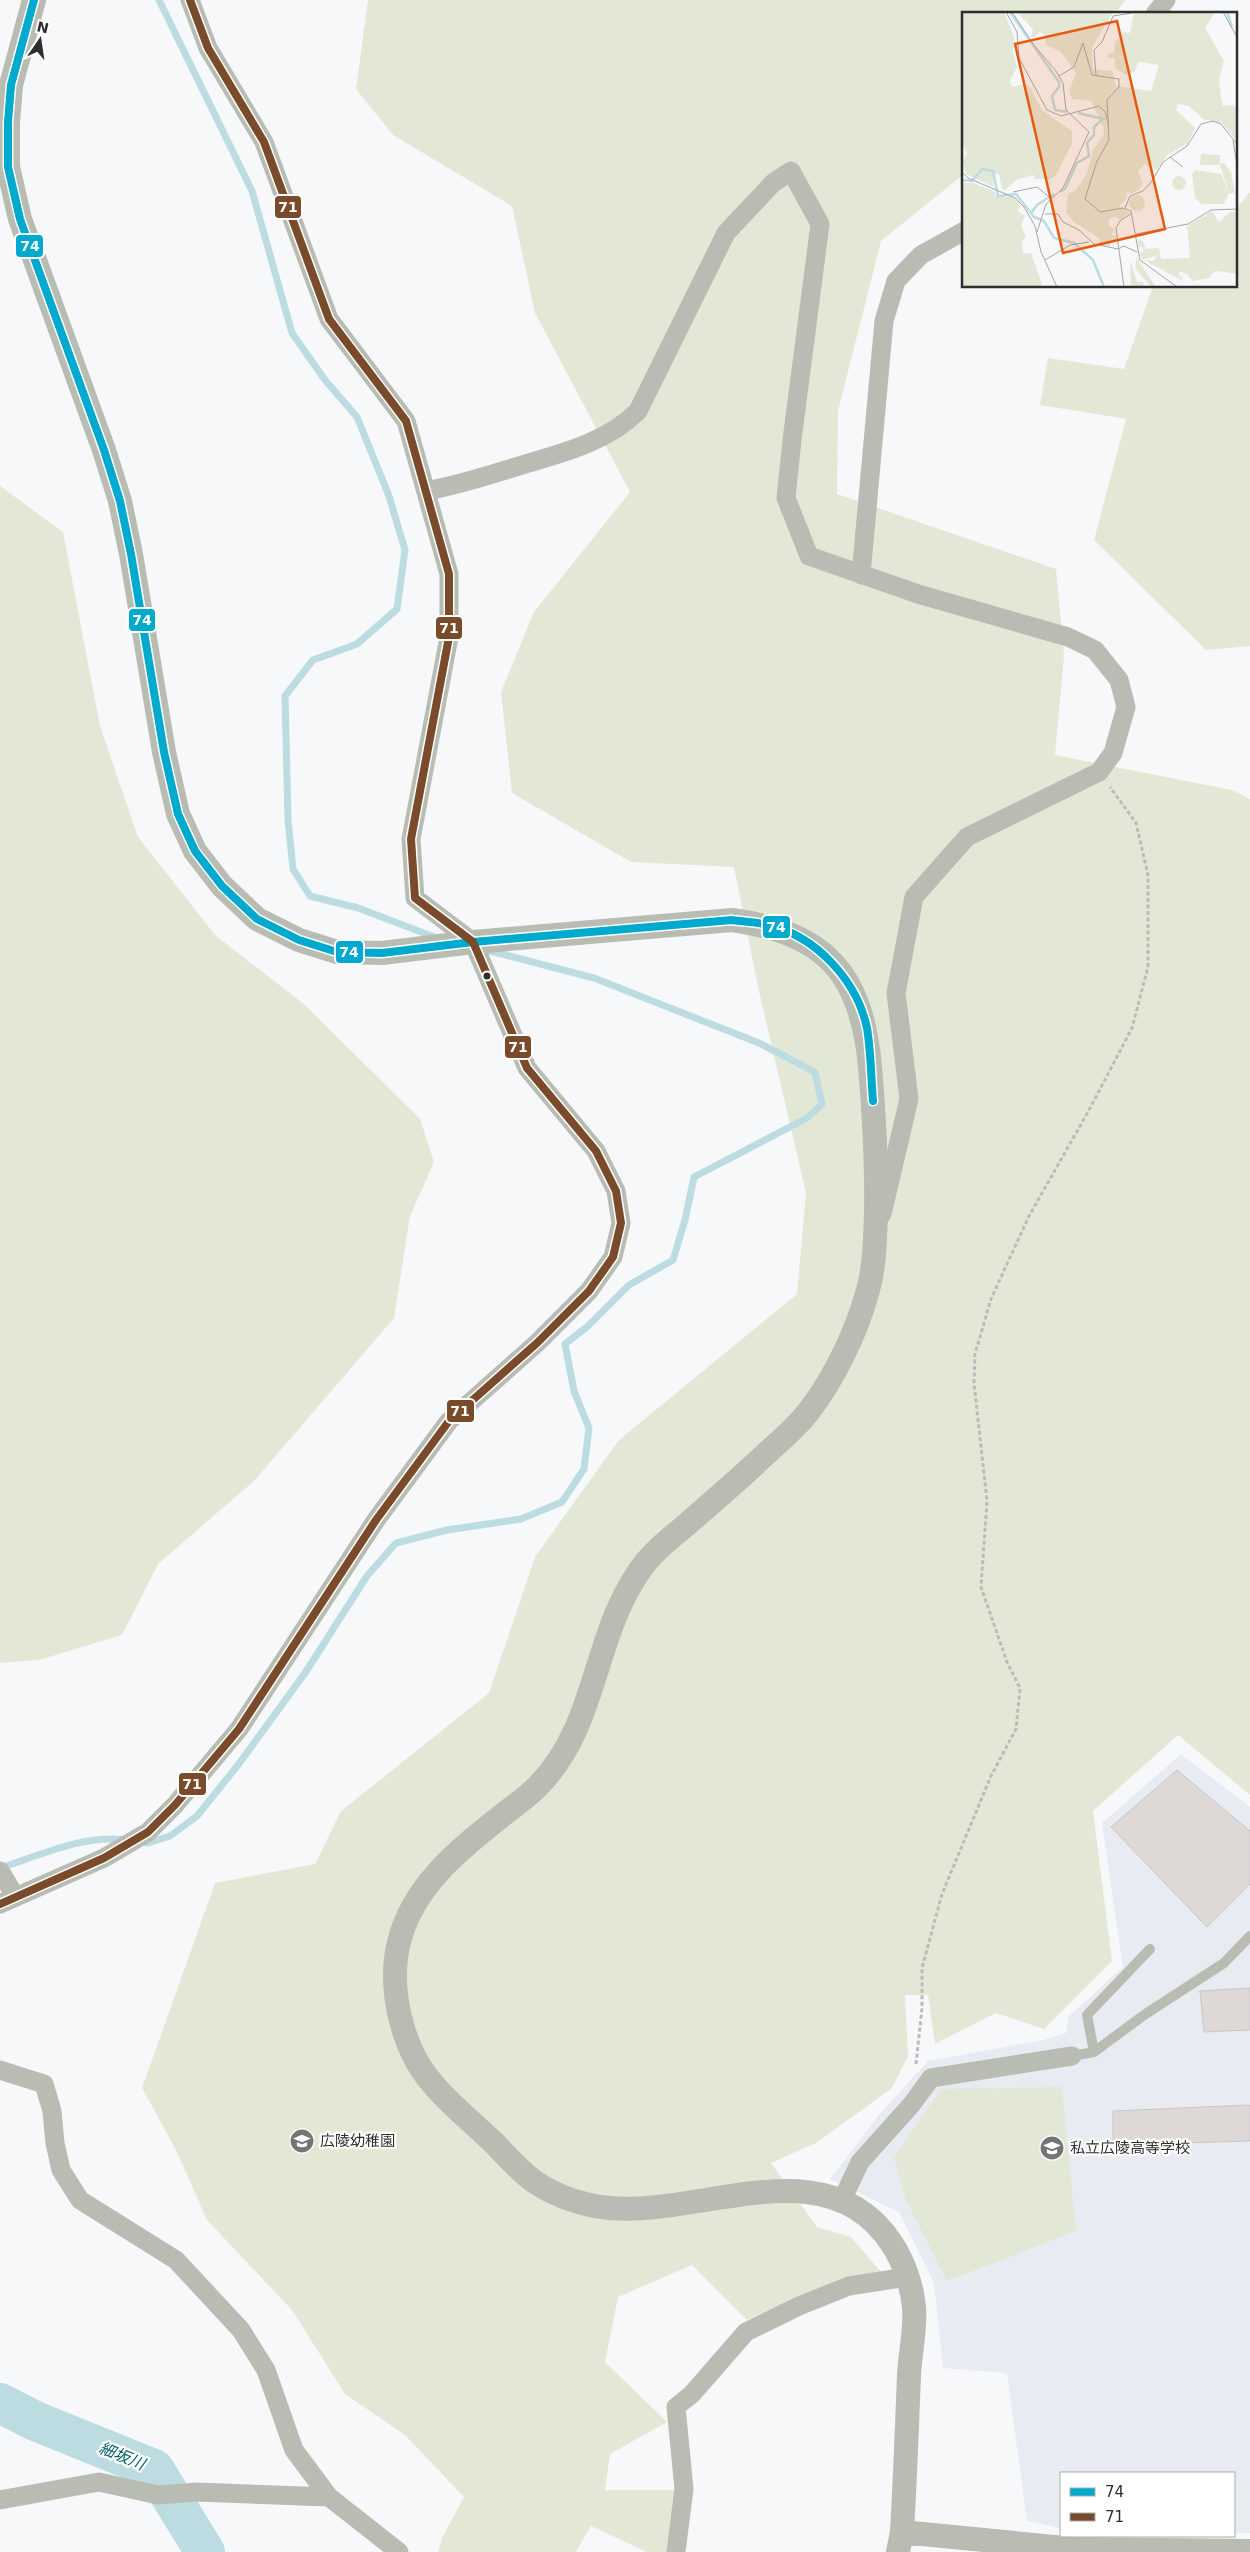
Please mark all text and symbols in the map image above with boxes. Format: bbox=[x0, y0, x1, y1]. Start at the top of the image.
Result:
inset map bbox=[962, 12, 1238, 288]
north arrow bbox=[15, 15, 65, 65]
text: N bbox=[35, 18, 50, 36]
line badge: 71 bbox=[274, 195, 302, 219]
text: 71 bbox=[278, 199, 298, 215]
line badge: 74 bbox=[15, 234, 44, 258]
text: 74 bbox=[20, 238, 40, 254]
line badge: 74 bbox=[128, 608, 156, 632]
text: 74 bbox=[132, 612, 152, 628]
line badge: 71 bbox=[435, 616, 463, 640]
text: 71 bbox=[439, 620, 459, 636]
line badge: 74 bbox=[762, 915, 791, 939]
text: 74 bbox=[766, 919, 786, 935]
line badge: 74 bbox=[335, 940, 364, 964]
text: 74 bbox=[339, 944, 359, 960]
unlabelled marker bbox=[482, 971, 492, 981]
line badge: 71 bbox=[504, 1035, 532, 1059]
text: 71 bbox=[508, 1039, 528, 1055]
line badge: 71 bbox=[446, 1399, 475, 1423]
text: 71 bbox=[450, 1403, 470, 1419]
line badge: 71 bbox=[178, 1772, 207, 1796]
text: 71 bbox=[182, 1776, 202, 1792]
school or university icon: 広陵幼稚園 bbox=[289, 2128, 315, 2154]
place label: 広陵幼稚園 bbox=[320, 2132, 395, 2150]
school or university icon: 私立広陵高等学校 bbox=[1039, 2135, 1065, 2161]
place label: 私立広陵高等学校 bbox=[1070, 2139, 1190, 2157]
water label: 細坂川 bbox=[96, 2438, 150, 2475]
legend bbox=[1060, 2472, 1235, 2537]
text: 74 bbox=[1105, 2483, 1124, 2501]
text: 71 bbox=[1105, 2508, 1124, 2526]

